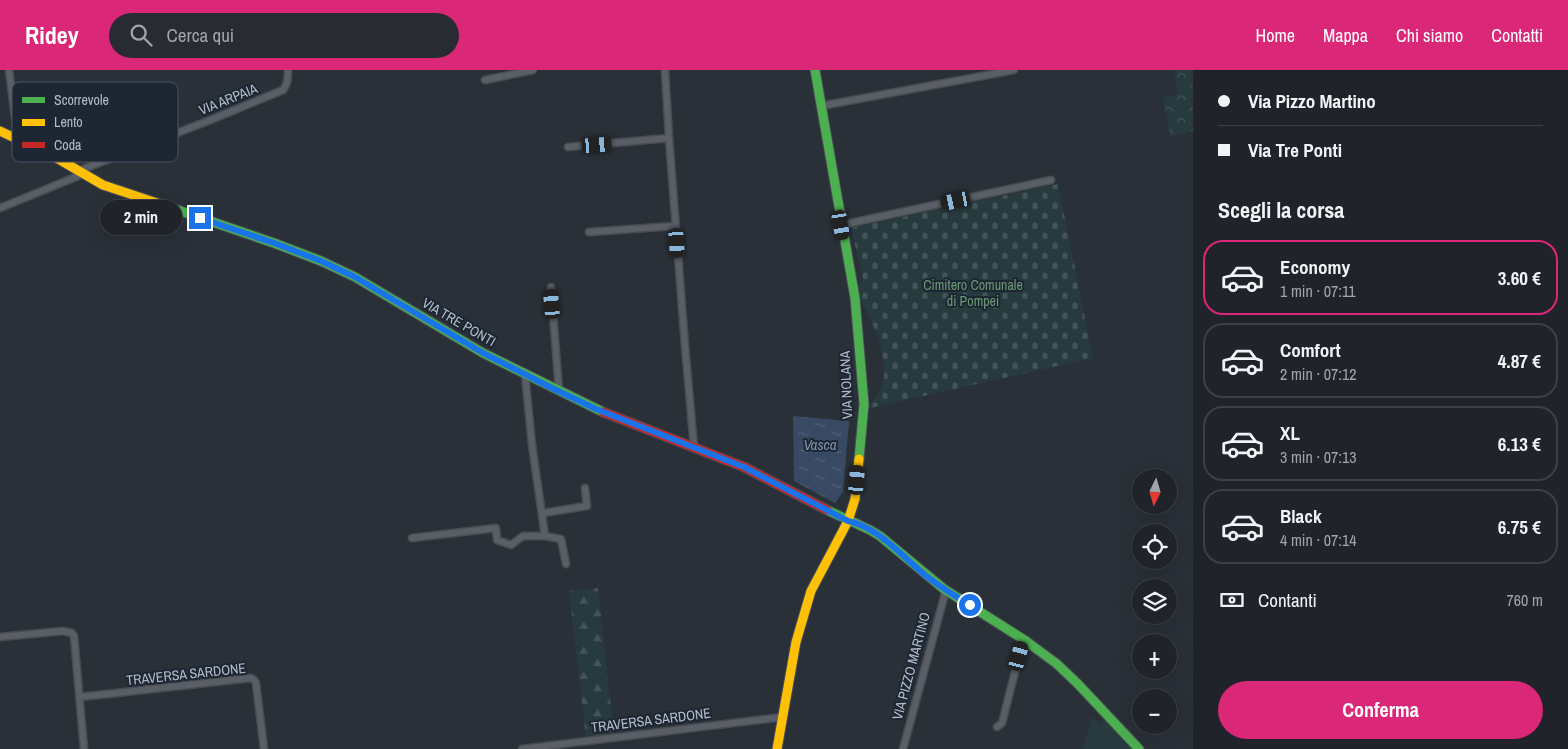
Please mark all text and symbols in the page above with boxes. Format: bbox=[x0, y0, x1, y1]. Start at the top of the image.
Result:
search box bbox=[109, 13, 459, 58]
text: Ridey bbox=[25, 19, 79, 51]
icon: search bbox=[127, 21, 155, 49]
text: Cerca qui bbox=[167, 22, 234, 48]
text: Home bbox=[1256, 23, 1295, 48]
text: Mappa bbox=[1323, 23, 1368, 48]
text: Chi siamo bbox=[1396, 23, 1463, 48]
text: Contatti bbox=[1491, 23, 1543, 48]
street label: VIA ARPAIA bbox=[196, 79, 260, 119]
legend bbox=[12, 82, 178, 162]
text: Via Pizzo Martino bbox=[1248, 88, 1376, 114]
text: Scorrevole bbox=[54, 91, 109, 109]
text: Lento bbox=[54, 113, 83, 131]
text: Coda bbox=[54, 136, 82, 154]
car bbox=[581, 136, 612, 154]
text: Via Tre Ponti bbox=[1248, 137, 1342, 163]
car bbox=[939, 191, 972, 211]
text: Scegli la corsa bbox=[1218, 195, 1344, 225]
callout: 2 min bbox=[100, 200, 182, 236]
text: 2 min bbox=[124, 206, 158, 228]
route end bbox=[189, 207, 211, 229]
car bbox=[831, 209, 850, 241]
car bbox=[668, 228, 685, 258]
text: Economy bbox=[1280, 254, 1350, 280]
icon: car bbox=[1220, 255, 1265, 300]
text: 3.60 € bbox=[1498, 265, 1541, 291]
park label: Cimitero Comunale di Pompei bbox=[923, 276, 1023, 310]
text: 1 min · 07:11 bbox=[1280, 280, 1356, 302]
car bbox=[543, 288, 560, 320]
street label: VIA TRE PONTI bbox=[419, 294, 499, 350]
text: Comfort bbox=[1280, 337, 1341, 363]
icon: car bbox=[1220, 338, 1265, 383]
text: 4.87 € bbox=[1498, 348, 1541, 374]
street label: VIA NOLANA bbox=[836, 350, 856, 419]
text: 2 min · 07:12 bbox=[1280, 363, 1357, 385]
text: XL bbox=[1280, 420, 1300, 446]
icon: car bbox=[1220, 421, 1265, 466]
text: 6.13 € bbox=[1498, 431, 1541, 457]
water label: Vasca bbox=[803, 434, 837, 455]
text: 3 min · 07:13 bbox=[1280, 446, 1357, 468]
car bbox=[848, 464, 865, 496]
north arrow bbox=[1132, 469, 1178, 514]
map controls bbox=[1132, 469, 1177, 734]
text: Black bbox=[1280, 503, 1322, 529]
icon: car bbox=[1220, 504, 1265, 549]
text: 6.75 € bbox=[1498, 514, 1541, 540]
button: locate bbox=[1132, 524, 1177, 569]
text: 4 min · 07:14 bbox=[1280, 529, 1357, 551]
button: layers bbox=[1132, 579, 1177, 624]
icon: cash bbox=[1218, 586, 1246, 614]
text: Contanti bbox=[1258, 587, 1317, 613]
text: 760 m bbox=[1507, 589, 1543, 611]
route start bbox=[959, 594, 981, 616]
street label: VIA PIZZO MARTINO bbox=[888, 610, 934, 722]
button: + bbox=[1132, 634, 1177, 679]
car bbox=[1007, 640, 1030, 672]
street label: TRAVERSA SARDONE bbox=[125, 659, 247, 689]
button: Conferma bbox=[1218, 681, 1543, 739]
button: − bbox=[1132, 689, 1177, 734]
street label: TRAVERSA SARDONE bbox=[590, 704, 712, 736]

